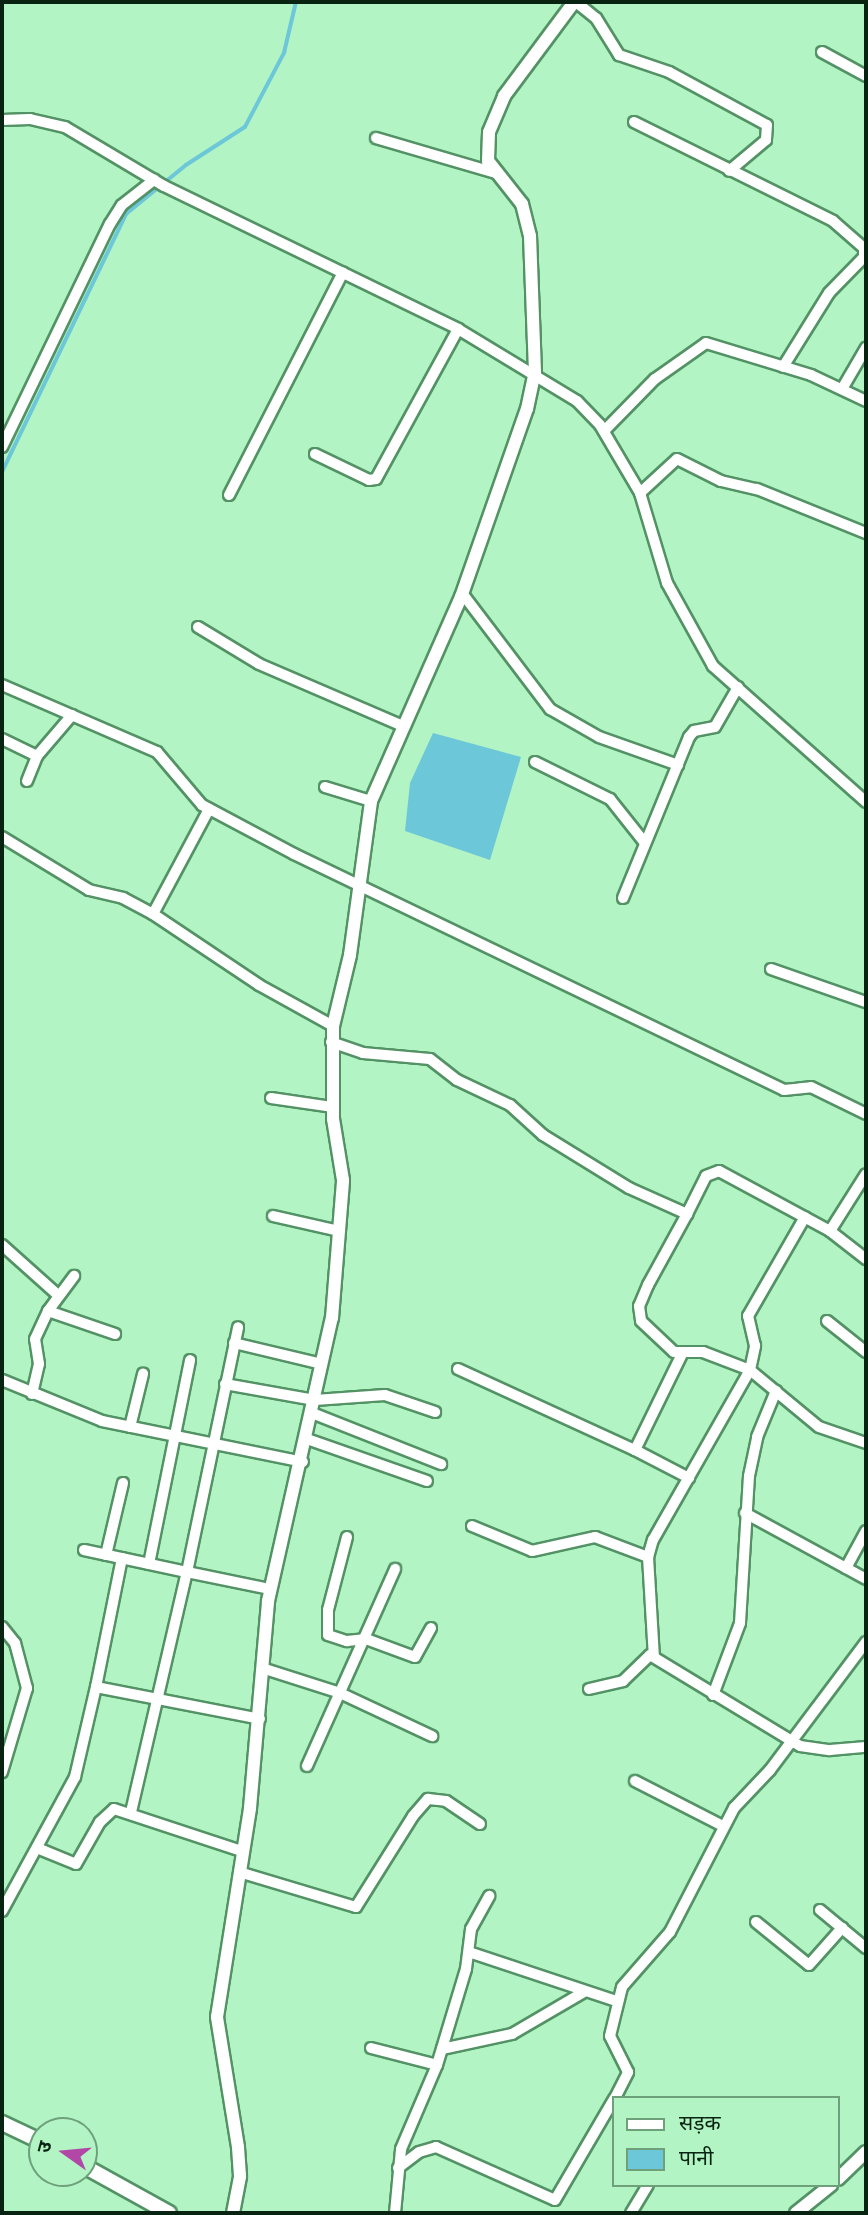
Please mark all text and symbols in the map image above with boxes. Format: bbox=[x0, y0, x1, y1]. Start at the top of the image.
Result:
legend bbox=[612, 2096, 840, 2187]
text: सड़क bbox=[679, 2110, 721, 2135]
north arrow bbox=[28, 2117, 98, 2187]
text: उ bbox=[32, 2139, 57, 2155]
text: पानी bbox=[679, 2145, 713, 2170]

